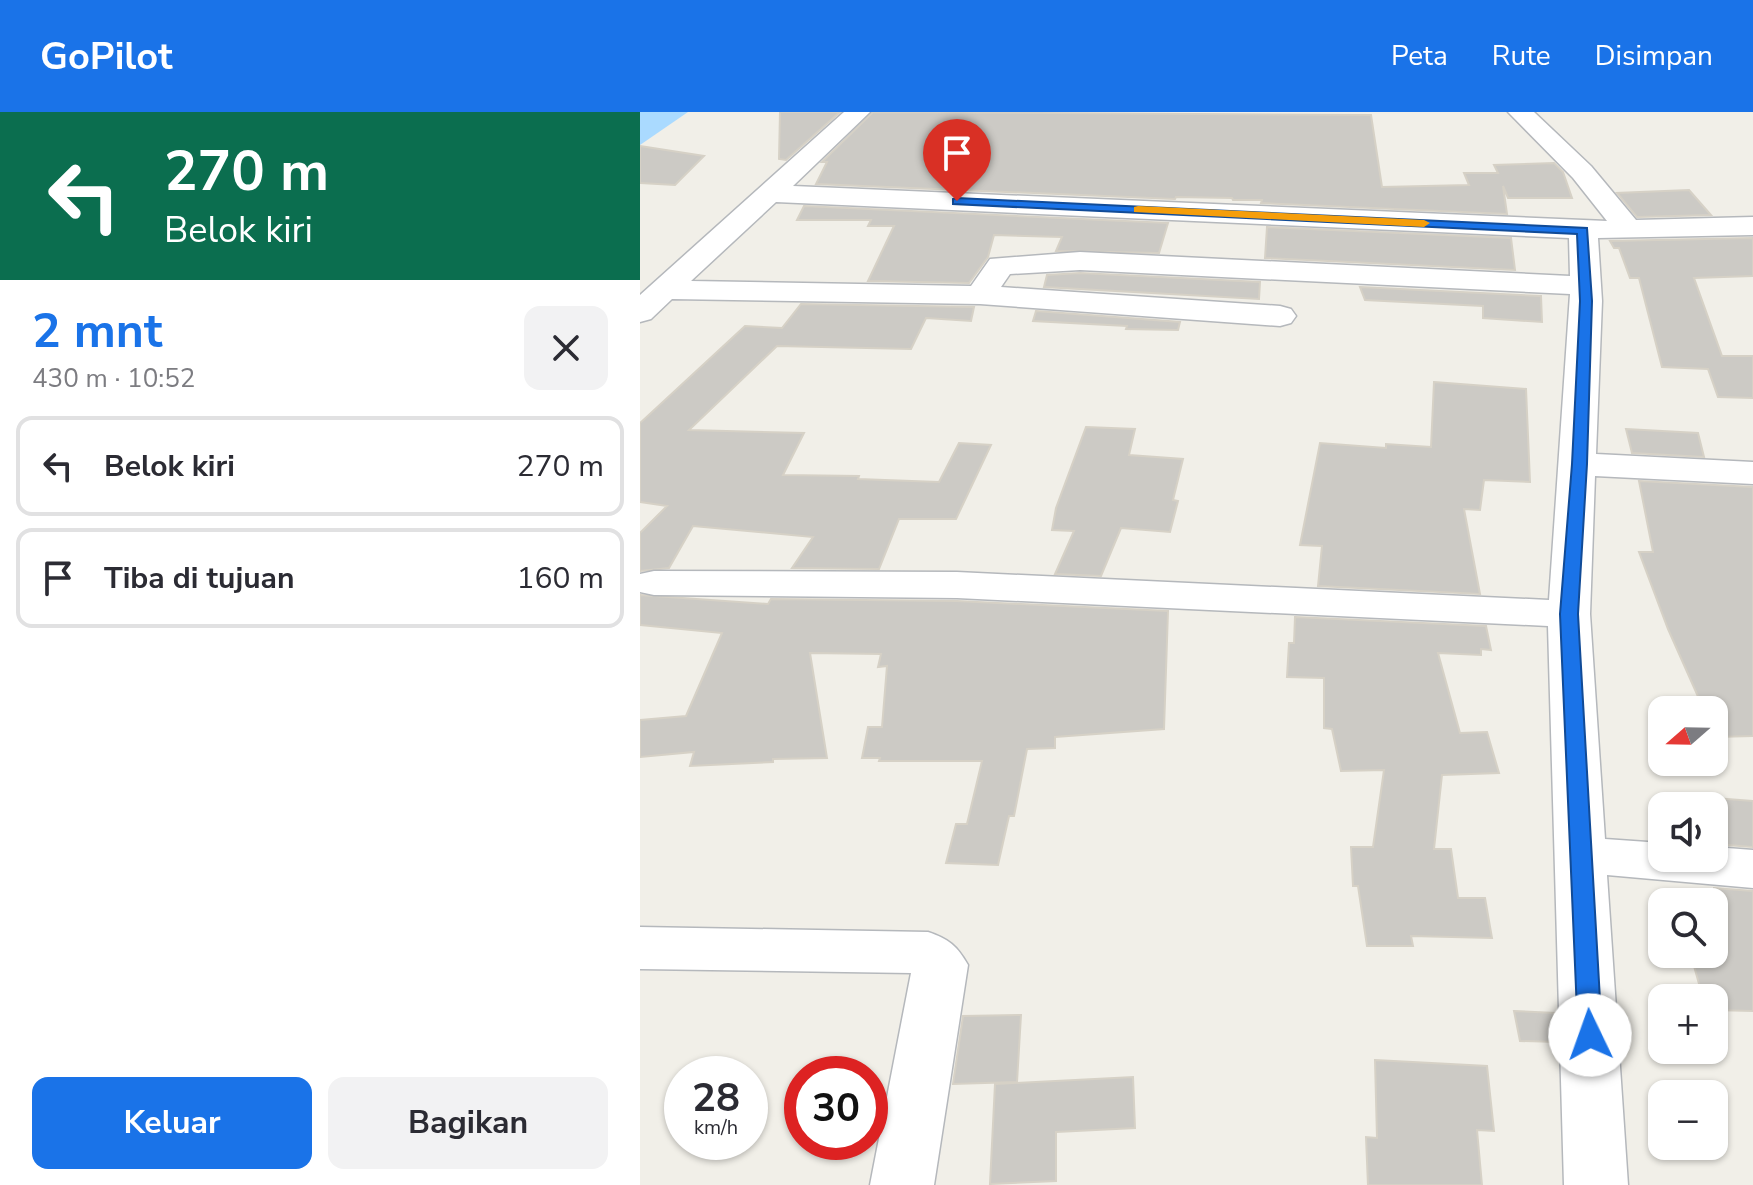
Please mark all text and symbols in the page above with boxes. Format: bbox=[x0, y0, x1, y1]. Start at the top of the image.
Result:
text: GoPilot bbox=[40, 31, 173, 82]
text: Peta bbox=[1391, 37, 1448, 75]
text: Rute bbox=[1492, 37, 1551, 75]
text: Disimpan bbox=[1595, 37, 1713, 75]
pin bbox=[923, 119, 991, 201]
icon: arrive bbox=[935, 131, 979, 175]
text: 270 m bbox=[164, 133, 329, 210]
icon: left bbox=[32, 144, 136, 248]
text: Belok kiri bbox=[164, 206, 313, 255]
text: 2 mnt bbox=[32, 298, 162, 364]
button: close bbox=[524, 306, 608, 390]
text: 430 m · 10:52 bbox=[32, 361, 195, 396]
icon: left bbox=[36, 444, 80, 488]
text: Belok kiri bbox=[104, 446, 235, 487]
text: 270 m bbox=[517, 446, 604, 487]
icon: arrive bbox=[36, 556, 80, 600]
text: Tiba di tujuan bbox=[104, 558, 295, 599]
text: 160 m bbox=[517, 558, 604, 599]
north arrow bbox=[1648, 696, 1728, 776]
map controls bbox=[1648, 696, 1728, 1160]
button: sound bbox=[1648, 792, 1728, 872]
button: search bbox=[1648, 888, 1728, 968]
button: + bbox=[1648, 984, 1728, 1064]
position arrow bbox=[1548, 993, 1632, 1077]
speed limit sign: 30 bbox=[784, 1056, 888, 1160]
text: 28 bbox=[692, 1071, 740, 1125]
button: Keluar bbox=[32, 1077, 312, 1169]
button: Bagikan bbox=[328, 1077, 608, 1169]
button: − bbox=[1648, 1080, 1728, 1160]
text: km/h bbox=[694, 1114, 738, 1141]

